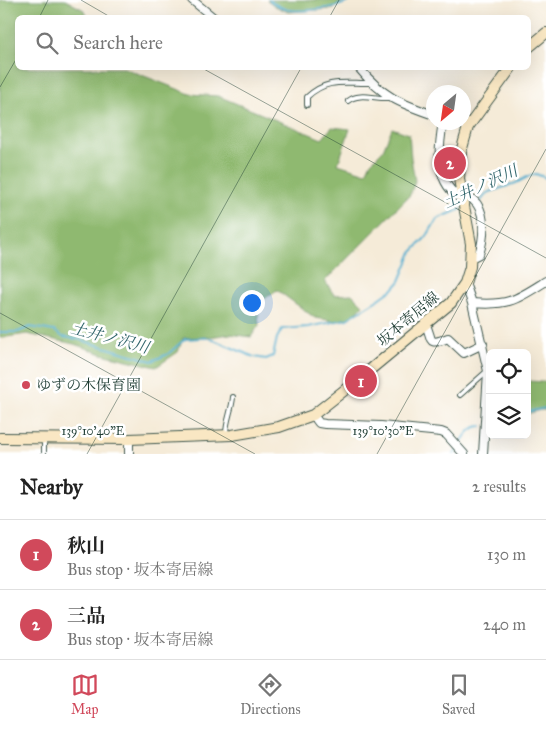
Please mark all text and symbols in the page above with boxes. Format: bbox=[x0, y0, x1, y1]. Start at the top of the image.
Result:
search box bbox=[15, 15, 531, 70]
icon: search bbox=[33, 29, 61, 57]
text: Search here bbox=[73, 31, 163, 54]
north arrow bbox=[426, 85, 471, 130]
pin: 2 bbox=[434, 144, 466, 182]
water label: 土井ノ沢川 bbox=[440, 160, 522, 212]
street label: 坂本寄居線 bbox=[373, 288, 443, 350]
your location bbox=[239, 290, 265, 316]
water label: 土井ノ沢川 bbox=[69, 318, 153, 358]
map controls bbox=[486, 349, 531, 439]
button: locate bbox=[486, 349, 531, 394]
pin: 1 bbox=[345, 362, 377, 400]
place label: ゆずの木保育園 bbox=[36, 376, 141, 394]
marker: ゆずの木保育園 bbox=[20, 379, 32, 391]
button: layers bbox=[486, 394, 531, 439]
text: 139°10'40"E bbox=[62, 424, 125, 438]
text: 139°10'30"E bbox=[353, 424, 414, 438]
text: Nearby bbox=[20, 474, 83, 500]
text: 2 results bbox=[472, 477, 526, 496]
text: 秋山 bbox=[67, 534, 105, 557]
text: 1 bbox=[33, 545, 39, 564]
text: 130 m bbox=[487, 545, 526, 564]
text: Bus stop · 坂本寄居線 bbox=[67, 560, 213, 579]
text: 三品 bbox=[67, 604, 105, 627]
text: 2 bbox=[32, 615, 40, 634]
text: 240 m bbox=[483, 615, 526, 634]
text: Bus stop · 坂本寄居線 bbox=[67, 630, 213, 649]
tab: Map bbox=[71, 671, 99, 718]
tab: Directions bbox=[240, 671, 301, 718]
tab: Saved bbox=[442, 671, 475, 718]

